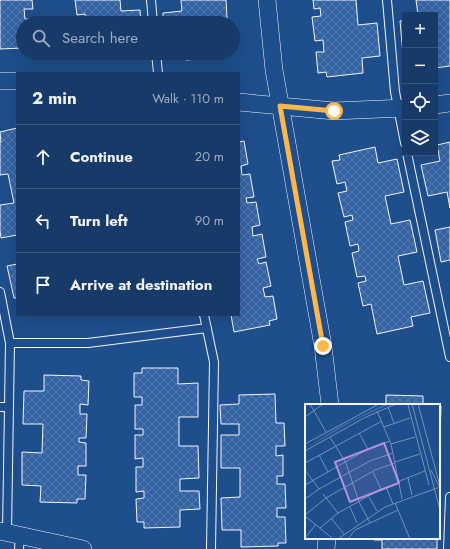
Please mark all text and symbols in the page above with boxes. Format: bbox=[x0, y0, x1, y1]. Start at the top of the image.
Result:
map controls bbox=[402, 12, 438, 156]
button: + bbox=[402, 12, 438, 48]
search box bbox=[16, 16, 240, 60]
icon: search bbox=[30, 27, 52, 49]
text: Search here bbox=[62, 27, 138, 49]
button: − bbox=[402, 48, 438, 84]
button: locate bbox=[402, 84, 438, 120]
text: 2 min bbox=[32, 86, 77, 110]
text: Walk · 110 m bbox=[152, 89, 224, 108]
route start bbox=[325, 102, 343, 120]
button: layers bbox=[402, 120, 438, 156]
icon: ahead bbox=[32, 146, 54, 168]
text: Continue bbox=[70, 146, 133, 168]
text: 20 m bbox=[195, 147, 224, 166]
icon: left bbox=[32, 210, 54, 232]
text: Turn left bbox=[70, 210, 128, 232]
text: 90 m bbox=[195, 211, 224, 230]
icon: arrive bbox=[32, 274, 54, 296]
text: Arrive at destination bbox=[70, 274, 212, 296]
route end bbox=[314, 337, 332, 355]
inset map bbox=[305, 404, 440, 539]

